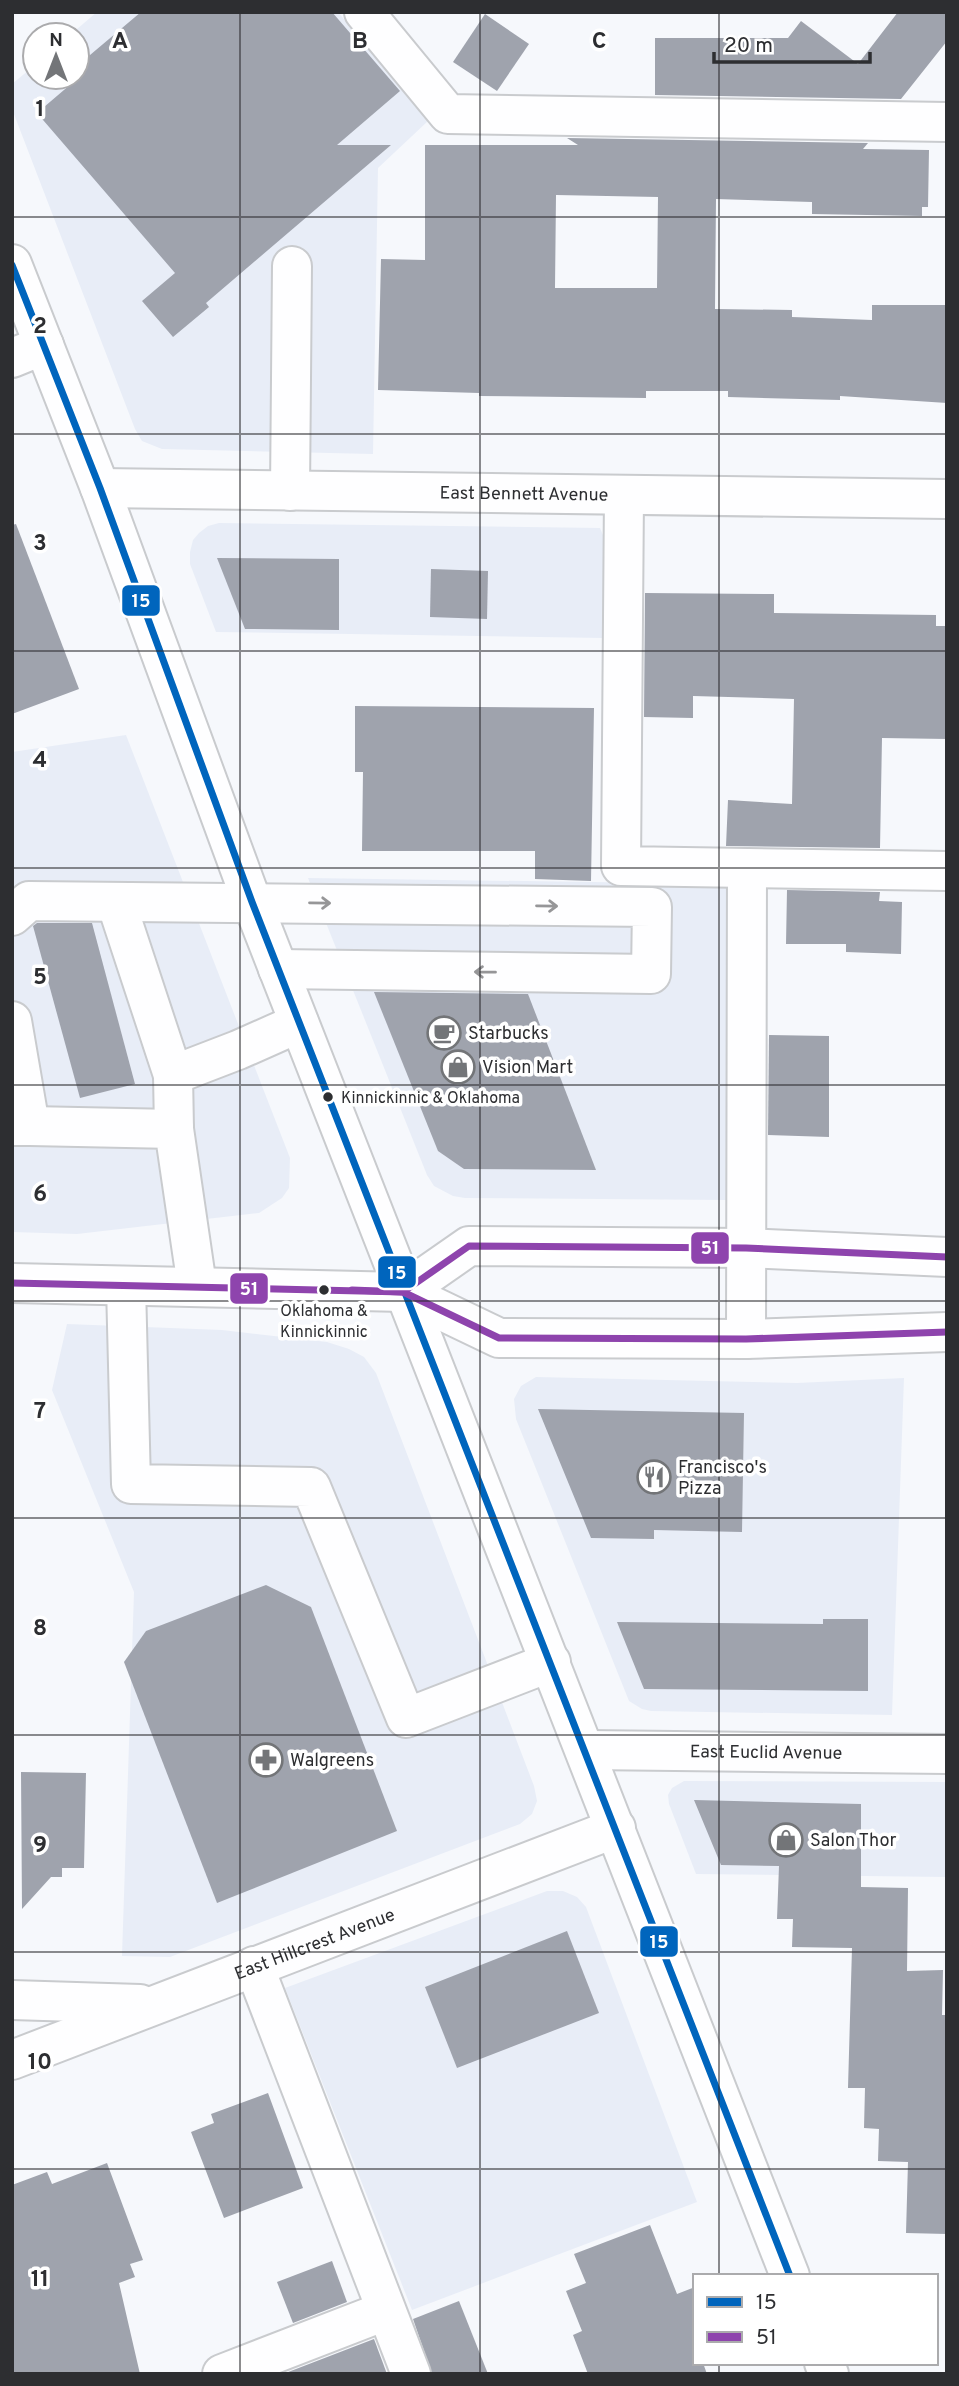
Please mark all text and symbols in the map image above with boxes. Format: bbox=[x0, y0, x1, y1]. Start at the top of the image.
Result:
north arrow bbox=[21, 21, 91, 91]
scale bar bbox=[714, 21, 870, 65]
text: A bbox=[112, 28, 128, 57]
text: B bbox=[352, 28, 368, 57]
text: C bbox=[592, 28, 606, 57]
text: N bbox=[49, 29, 63, 53]
text: 20 m bbox=[724, 33, 773, 60]
text: 1 bbox=[35, 96, 45, 125]
text: 2 bbox=[33, 313, 47, 342]
street label: East Bennett Avenue bbox=[439, 482, 608, 508]
text: 3 bbox=[33, 530, 47, 559]
line badge: 15 bbox=[121, 584, 161, 617]
text: 15 bbox=[131, 590, 151, 614]
text: 4 bbox=[33, 747, 47, 776]
one-way arrow bbox=[308, 896, 331, 910]
one-way arrow bbox=[536, 899, 559, 913]
text: 5 bbox=[33, 964, 47, 993]
one-way arrow bbox=[474, 965, 497, 979]
cafe icon: Starbucks bbox=[425, 1014, 463, 1052]
place label: Starbucks bbox=[468, 1023, 549, 1046]
shop icon: Vision Mart bbox=[439, 1048, 477, 1086]
place label: Vision Mart bbox=[482, 1057, 573, 1080]
place label: Kinnickinnic & Oklahoma bbox=[341, 1089, 520, 1109]
marker: Kinnickinnic & Oklahoma bbox=[321, 1090, 335, 1104]
text: 6 bbox=[33, 1181, 47, 1210]
line badge: 51 bbox=[690, 1231, 730, 1265]
text: 51 bbox=[700, 1237, 720, 1261]
line badge: 15 bbox=[377, 1255, 417, 1289]
text: 15 bbox=[387, 1262, 407, 1286]
line badge: 51 bbox=[229, 1272, 269, 1305]
text: 51 bbox=[239, 1278, 259, 1302]
marker: Oklahoma & Kinnickinnic bbox=[317, 1283, 331, 1297]
place label: Oklahoma & Kinnickinnic bbox=[280, 1302, 368, 1343]
text: 7 bbox=[34, 1398, 46, 1427]
place label: Francisco's Pizza bbox=[678, 1457, 767, 1501]
restaurant icon: Francisco's Pizza bbox=[635, 1458, 673, 1496]
text: 8 bbox=[33, 1615, 47, 1644]
pharmacy icon: Walgreens bbox=[247, 1741, 285, 1779]
street label: East Euclid Avenue bbox=[690, 1741, 842, 1766]
place label: Walgreens bbox=[290, 1750, 374, 1773]
shop icon: Salon Thor bbox=[767, 1821, 805, 1859]
place label: Salon Thor bbox=[810, 1830, 896, 1853]
text: 9 bbox=[33, 1832, 47, 1861]
street label: East Hillcrest Avenue bbox=[232, 1904, 398, 1986]
line badge: 15 bbox=[639, 1925, 679, 1958]
text: 15 bbox=[649, 1931, 669, 1955]
text: 10 bbox=[28, 2049, 52, 2078]
text: 11 bbox=[31, 2266, 49, 2295]
legend bbox=[693, 2274, 938, 2365]
text: 15 bbox=[756, 2290, 777, 2317]
text: 51 bbox=[756, 2325, 777, 2352]

